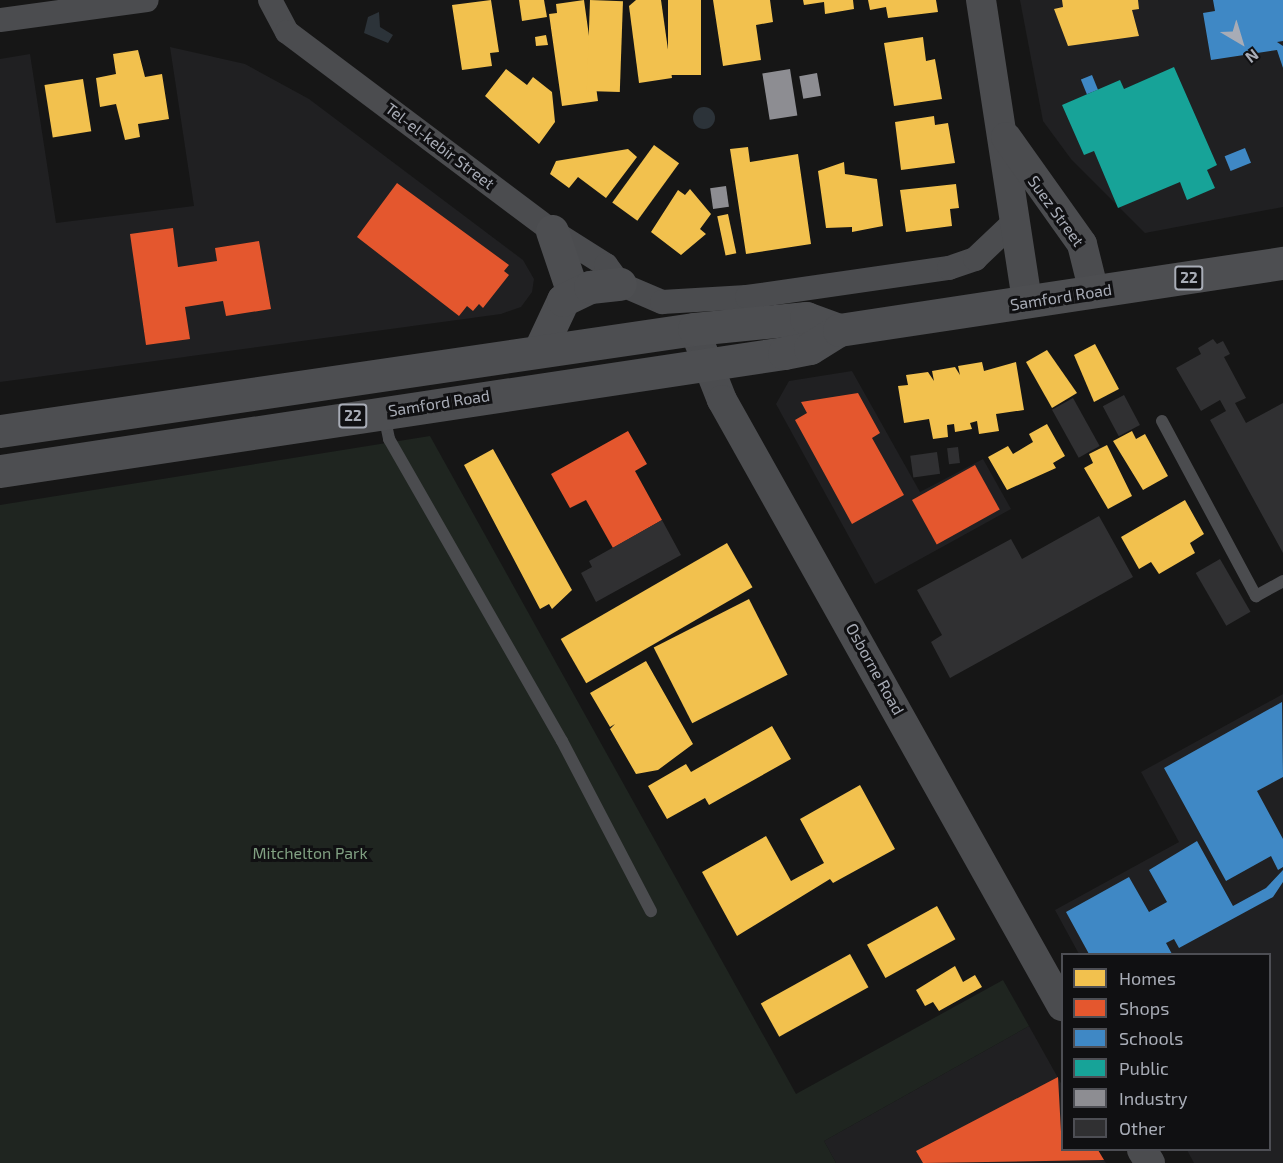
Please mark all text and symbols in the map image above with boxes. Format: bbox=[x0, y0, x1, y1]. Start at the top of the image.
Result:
north arrow bbox=[1211, 12, 1271, 72]
text: N bbox=[1242, 46, 1263, 68]
street label: Tel-el-kebir Street bbox=[382, 99, 498, 193]
street label: Suez Street bbox=[1024, 172, 1088, 250]
road number: 22 bbox=[1174, 266, 1204, 290]
street label: Samford Road bbox=[1009, 279, 1113, 315]
street label: Samford Road bbox=[387, 385, 491, 421]
road number: 22 bbox=[338, 404, 368, 428]
street label: Osborne Road bbox=[842, 620, 908, 718]
park label: Mitchelton Park bbox=[252, 843, 368, 863]
legend bbox=[1061, 953, 1271, 1151]
text: Homes bbox=[1119, 967, 1176, 989]
text: Shops bbox=[1119, 997, 1169, 1019]
text: Schools bbox=[1119, 1027, 1183, 1049]
text: Public bbox=[1119, 1057, 1169, 1079]
text: Industry bbox=[1119, 1087, 1188, 1109]
text: Other bbox=[1119, 1117, 1165, 1139]

